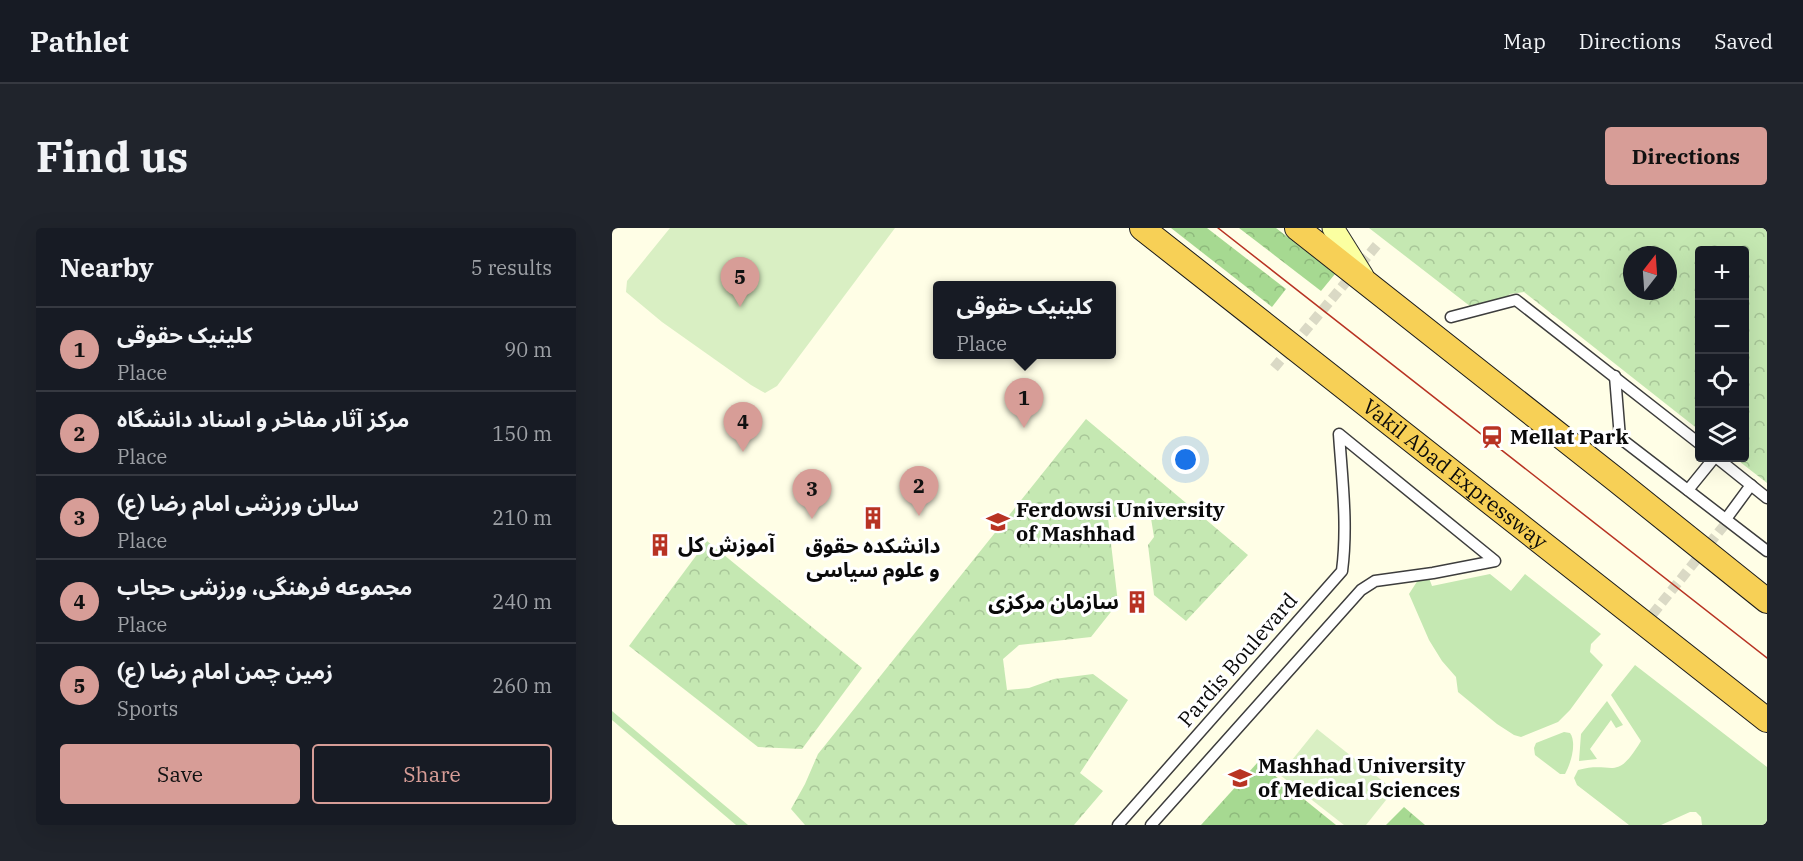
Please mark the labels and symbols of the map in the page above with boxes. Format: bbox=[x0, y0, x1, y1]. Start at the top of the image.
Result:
north arrow bbox=[1623, 246, 1677, 300]
pin: 5 bbox=[720, 257, 760, 307]
pin: 1 bbox=[1004, 378, 1044, 428]
street label: Vakil Abad Expressway bbox=[1357, 392, 1554, 555]
pin: 4 bbox=[724, 402, 762, 452]
place label: Mellat Park bbox=[1510, 422, 1628, 450]
station icon: Mellat Park bbox=[1479, 424, 1505, 450]
your location bbox=[1171, 445, 1200, 474]
pin: 2 bbox=[900, 466, 938, 516]
pin: 3 bbox=[792, 470, 832, 519]
place label: Ferdowsi University of Mashhad bbox=[1016, 495, 1225, 547]
building icon: دانشکده حقوق و علوم سیاسی bbox=[860, 505, 886, 531]
school or university icon: Ferdowsi University of Mashhad bbox=[985, 509, 1011, 535]
place label: آموزش کل bbox=[678, 530, 776, 558]
place label: دانشکده حقوق و علوم سیاسی bbox=[806, 531, 941, 586]
building icon: آموزش کل bbox=[647, 532, 673, 558]
street label: Pardis Boulevard bbox=[1171, 586, 1303, 732]
place label: سازمان مرکزی bbox=[988, 587, 1119, 615]
building icon: سازمان مرکزی bbox=[1124, 589, 1150, 615]
place label: Mashhad University of Medical Sciences bbox=[1258, 751, 1465, 803]
school or university icon: Mashhad University of Medical Sciences bbox=[1227, 765, 1253, 791]

